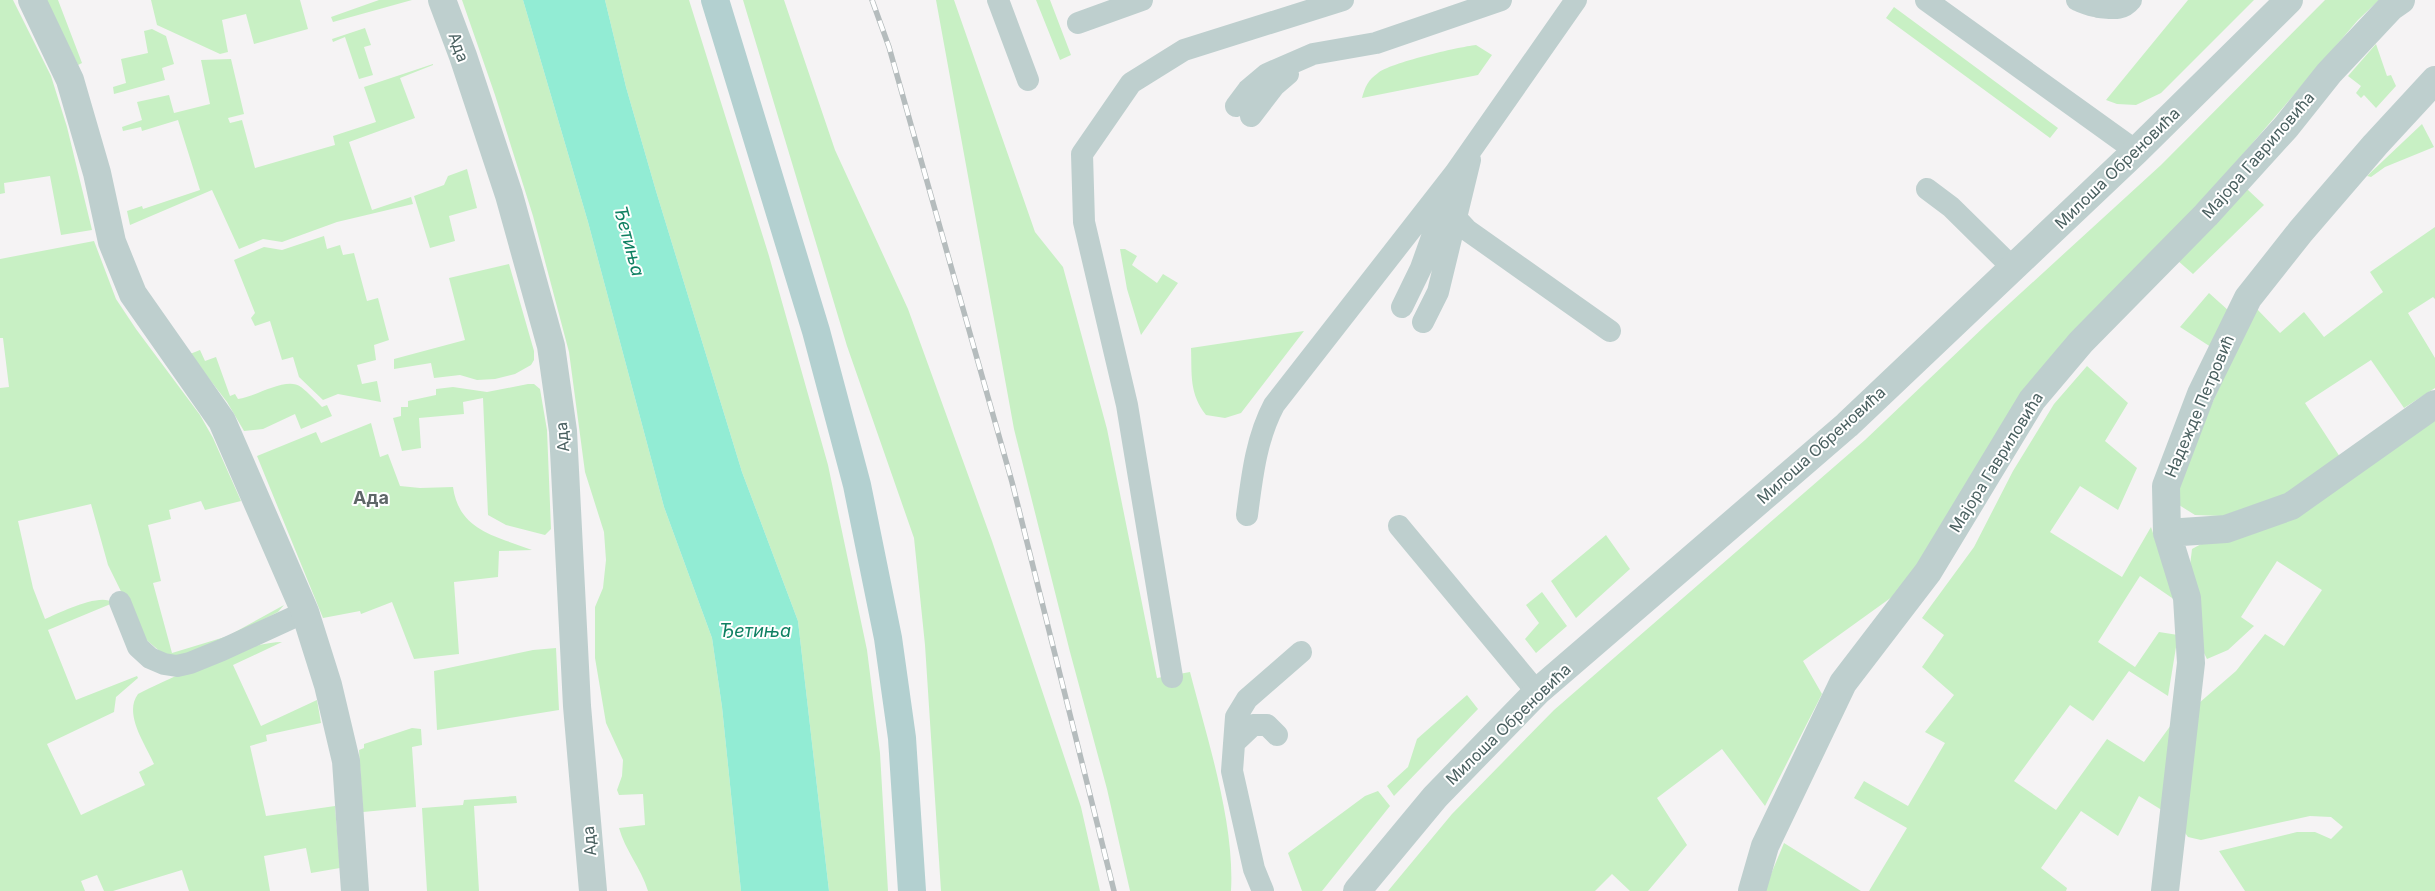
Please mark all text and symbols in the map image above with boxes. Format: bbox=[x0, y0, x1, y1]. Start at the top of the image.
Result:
street label: Ада bbox=[444, 29, 474, 65]
street label: Мајора Гавриловића bbox=[2197, 88, 2319, 222]
street label: Милоша Обреновића bbox=[2050, 103, 2184, 233]
water label: Ђетиња bbox=[610, 203, 649, 278]
street label: Надежде Петровић bbox=[2160, 332, 2238, 480]
street label: Милоша Обреновића bbox=[1753, 382, 1889, 508]
street label: Мајора Гавриловића bbox=[1945, 388, 2047, 536]
street label: Ада bbox=[551, 421, 573, 453]
district label: Ада bbox=[353, 487, 389, 508]
water label: Ђетиња bbox=[719, 620, 791, 641]
street label: Милоша Обреновића bbox=[1441, 659, 1575, 789]
street label: Ада bbox=[578, 825, 600, 857]

